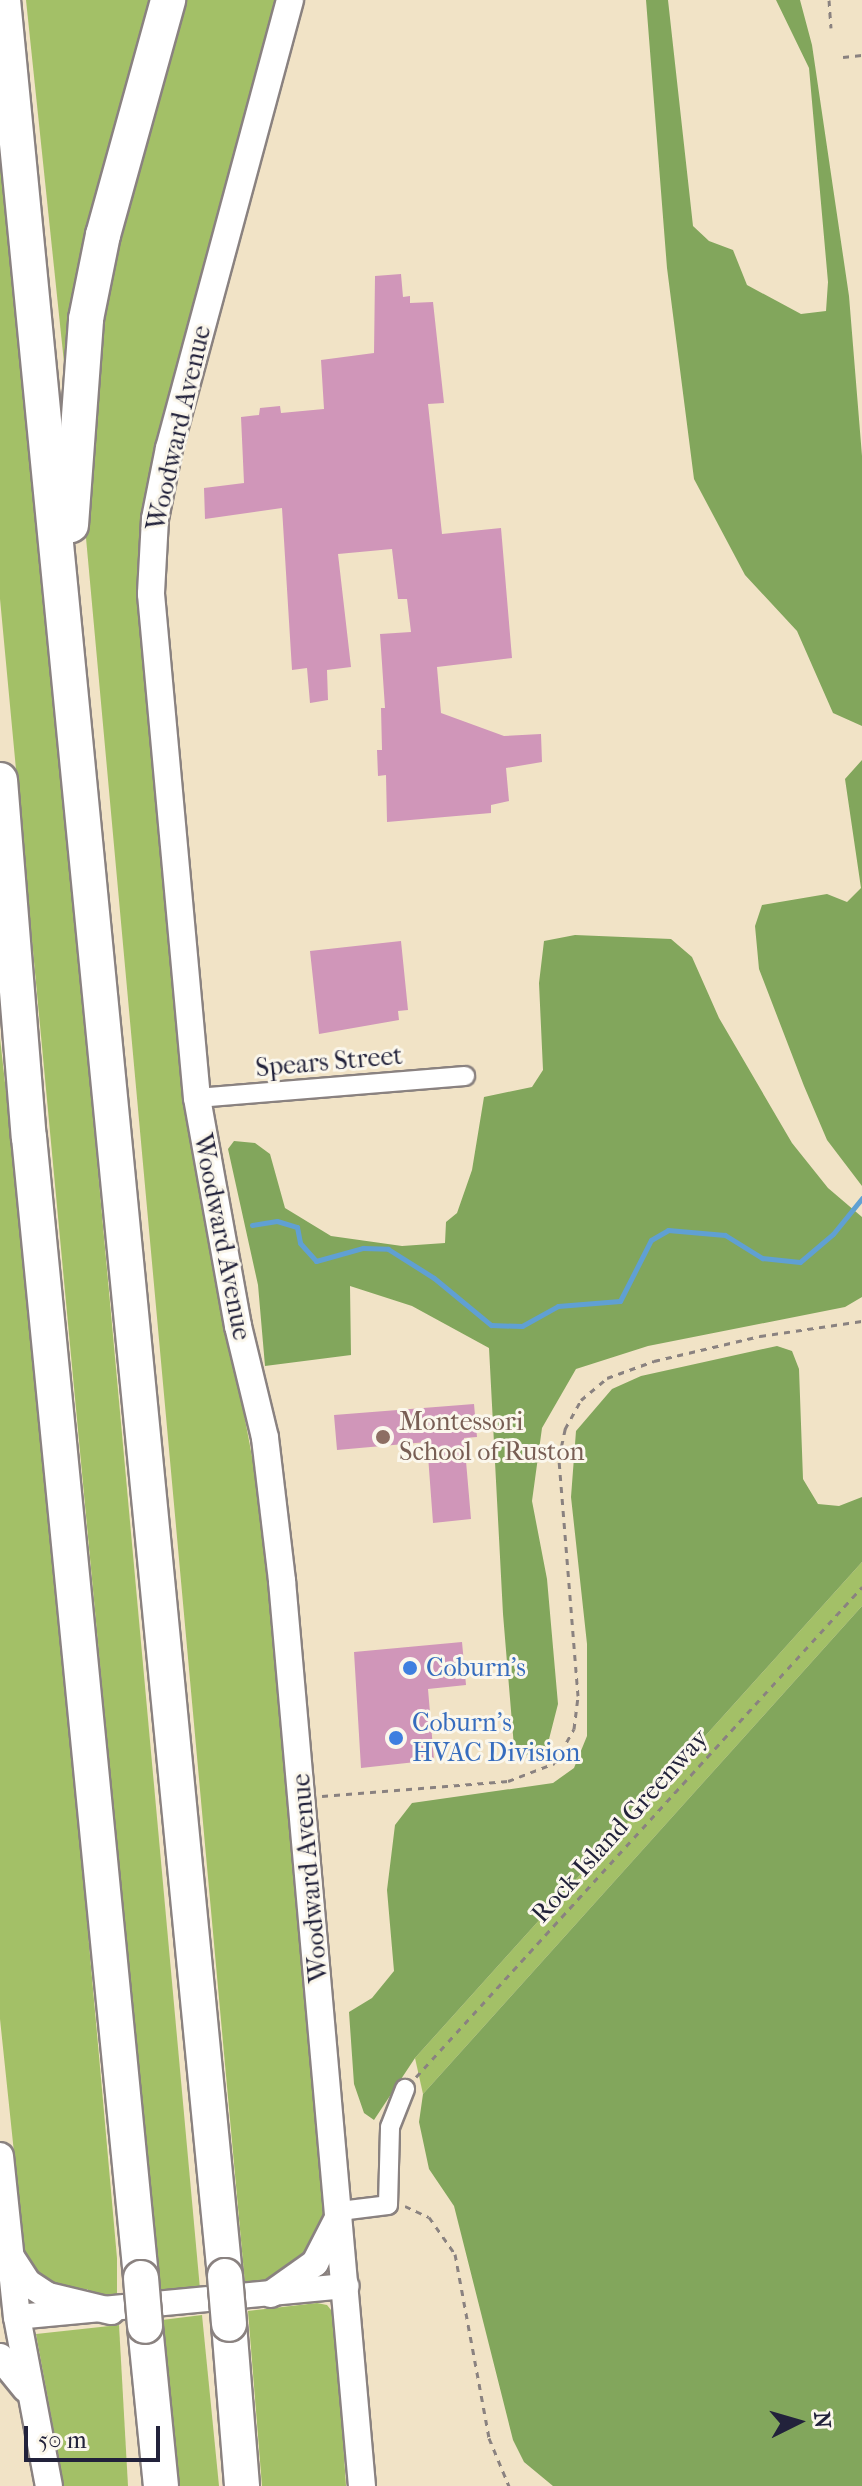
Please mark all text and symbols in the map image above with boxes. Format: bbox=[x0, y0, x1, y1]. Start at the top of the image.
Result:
street label: Woodward Avenue bbox=[140, 322, 218, 534]
street label: Spears Street bbox=[254, 1040, 404, 1084]
street label: Woodward Avenue bbox=[187, 1131, 257, 1343]
place label: Montessori School of Ruston bbox=[399, 1406, 584, 1468]
marker: Montessori School of Ruston bbox=[374, 1428, 392, 1446]
place label: Coburn's bbox=[426, 1652, 526, 1684]
marker: Coburn's bbox=[401, 1659, 419, 1677]
place label: Coburn's HVAC Division bbox=[412, 1707, 580, 1768]
street label: Rock Island Greenway bbox=[525, 1723, 715, 1929]
marker: Coburn's HVAC Division bbox=[387, 1729, 405, 1747]
street label: Woodward Avenue bbox=[285, 1772, 335, 1984]
north arrow bbox=[758, 2382, 838, 2462]
scale bar bbox=[28, 2410, 164, 2460]
text: N bbox=[808, 2410, 836, 2429]
text: 50 m bbox=[38, 2426, 87, 2454]

